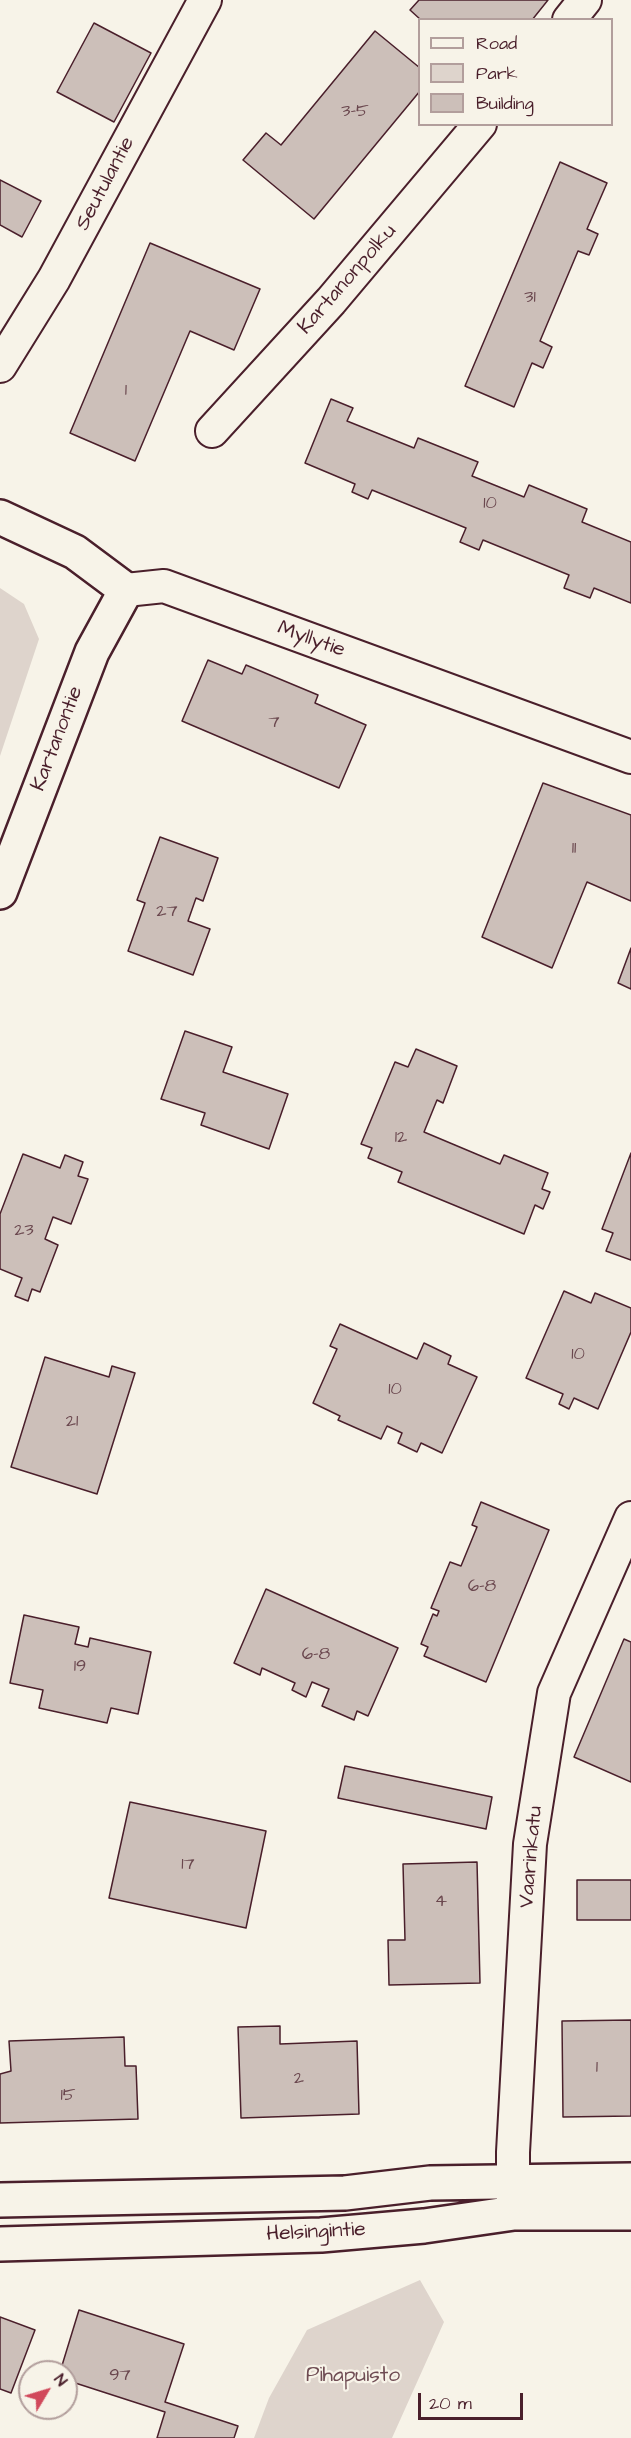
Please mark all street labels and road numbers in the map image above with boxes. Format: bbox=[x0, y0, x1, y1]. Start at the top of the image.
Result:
street label: Seutulantie bbox=[71, 133, 141, 235]
street label: Kartanonpolku bbox=[293, 220, 403, 340]
street label: Myllytie bbox=[274, 616, 348, 664]
street label: Kartanontie bbox=[27, 683, 89, 795]
street label: Vaarinkatu bbox=[515, 1805, 549, 1909]
street label: Helsingintie bbox=[266, 2218, 366, 2248]

